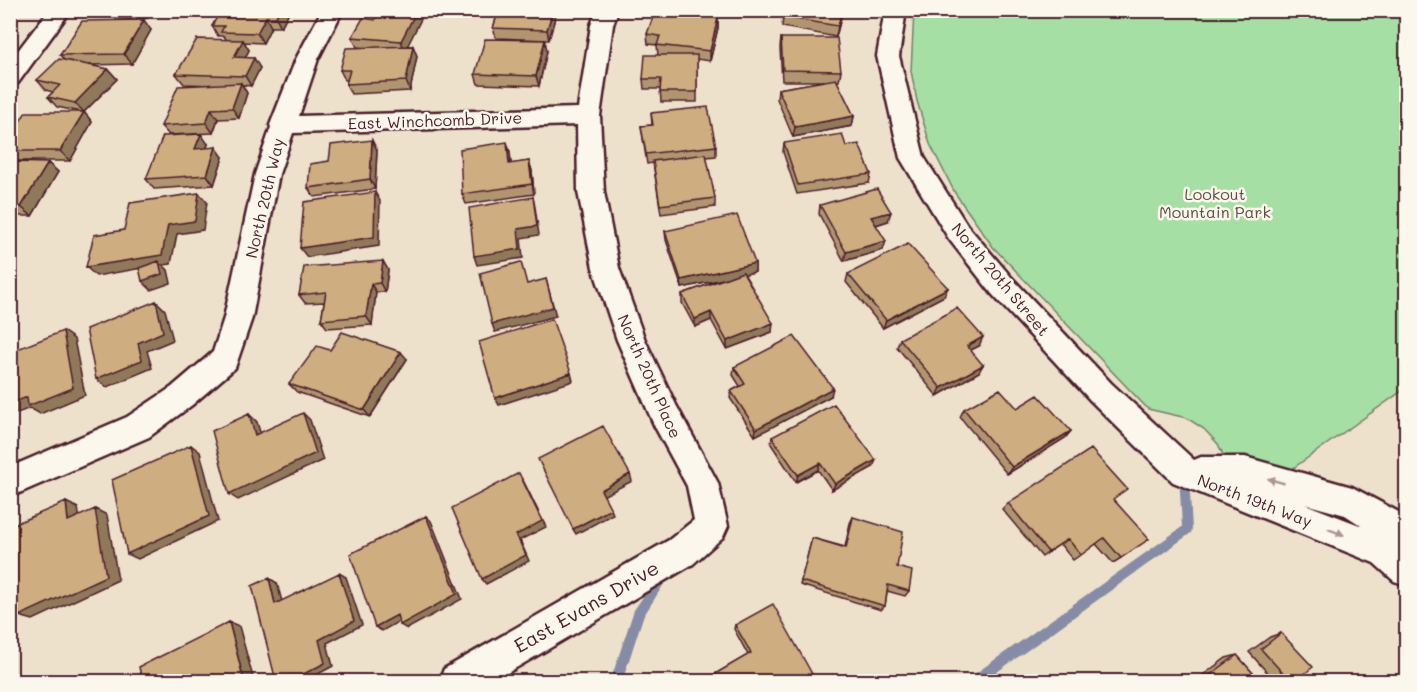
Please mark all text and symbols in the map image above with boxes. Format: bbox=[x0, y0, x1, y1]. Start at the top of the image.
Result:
street label: East Winchcomb Drive bbox=[347, 106, 523, 134]
street label: North 20th Way bbox=[240, 136, 288, 260]
park label: Lookout Mountain Park bbox=[1159, 183, 1271, 222]
street label: North 20th Street bbox=[948, 218, 1054, 340]
street label: North 20th Place bbox=[613, 311, 687, 441]
street label: North 19th Way bbox=[1195, 469, 1315, 531]
one-way arrow bbox=[1267, 475, 1285, 485]
one-way arrow bbox=[1328, 527, 1346, 537]
street label: East Evans Drive bbox=[509, 554, 663, 658]

